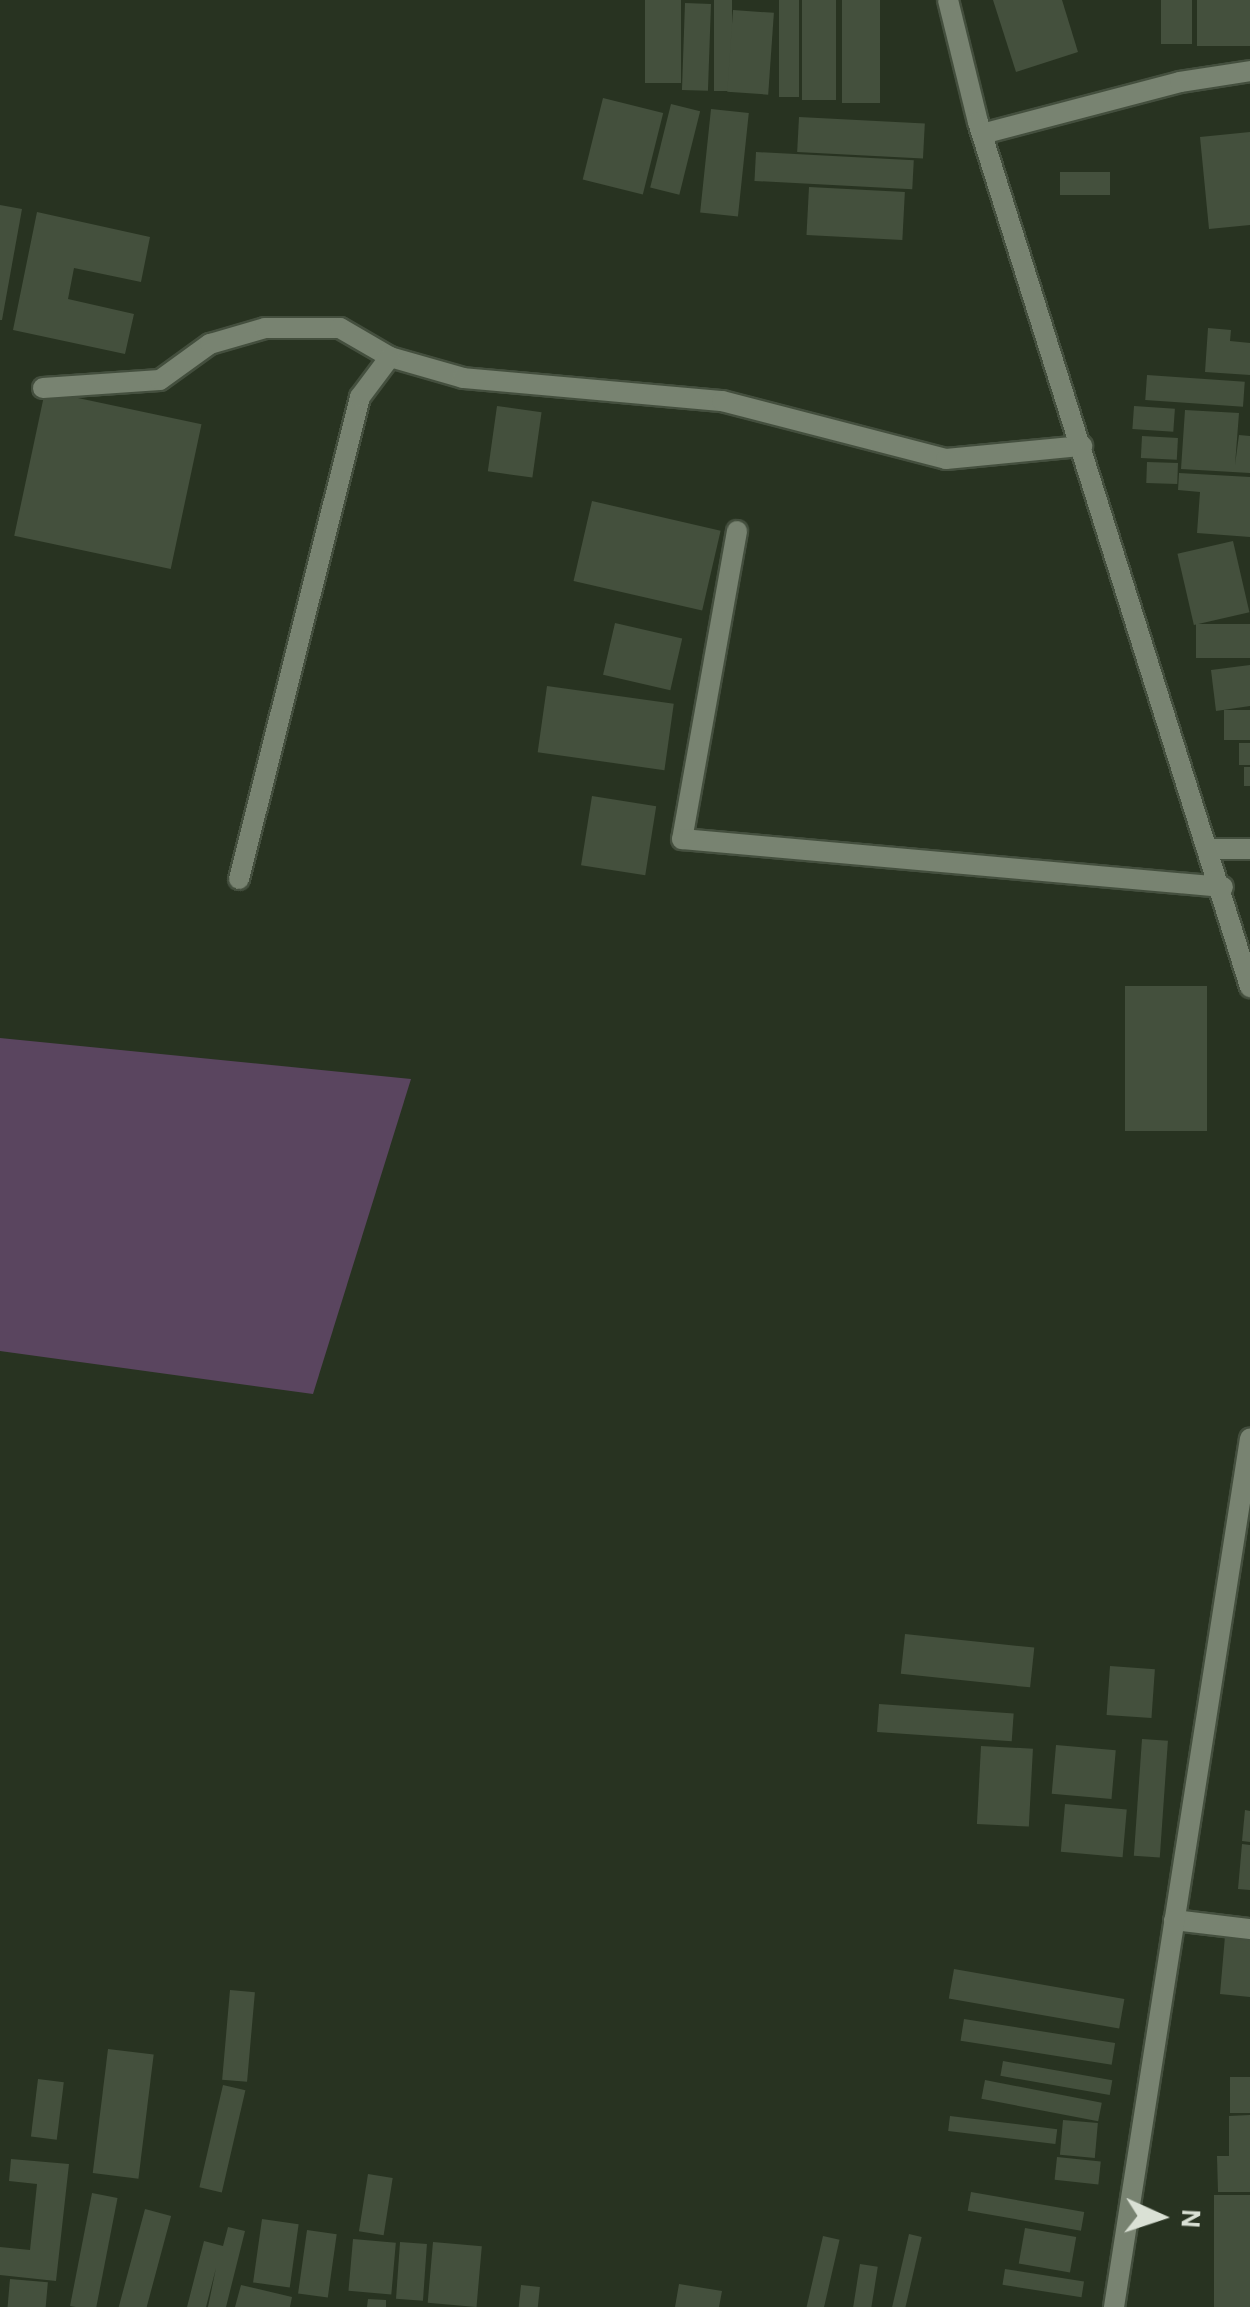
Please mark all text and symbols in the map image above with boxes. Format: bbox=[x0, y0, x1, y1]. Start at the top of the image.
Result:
north arrow bbox=[1110, 2167, 1210, 2267]
text: N bbox=[1175, 2208, 1204, 2229]

